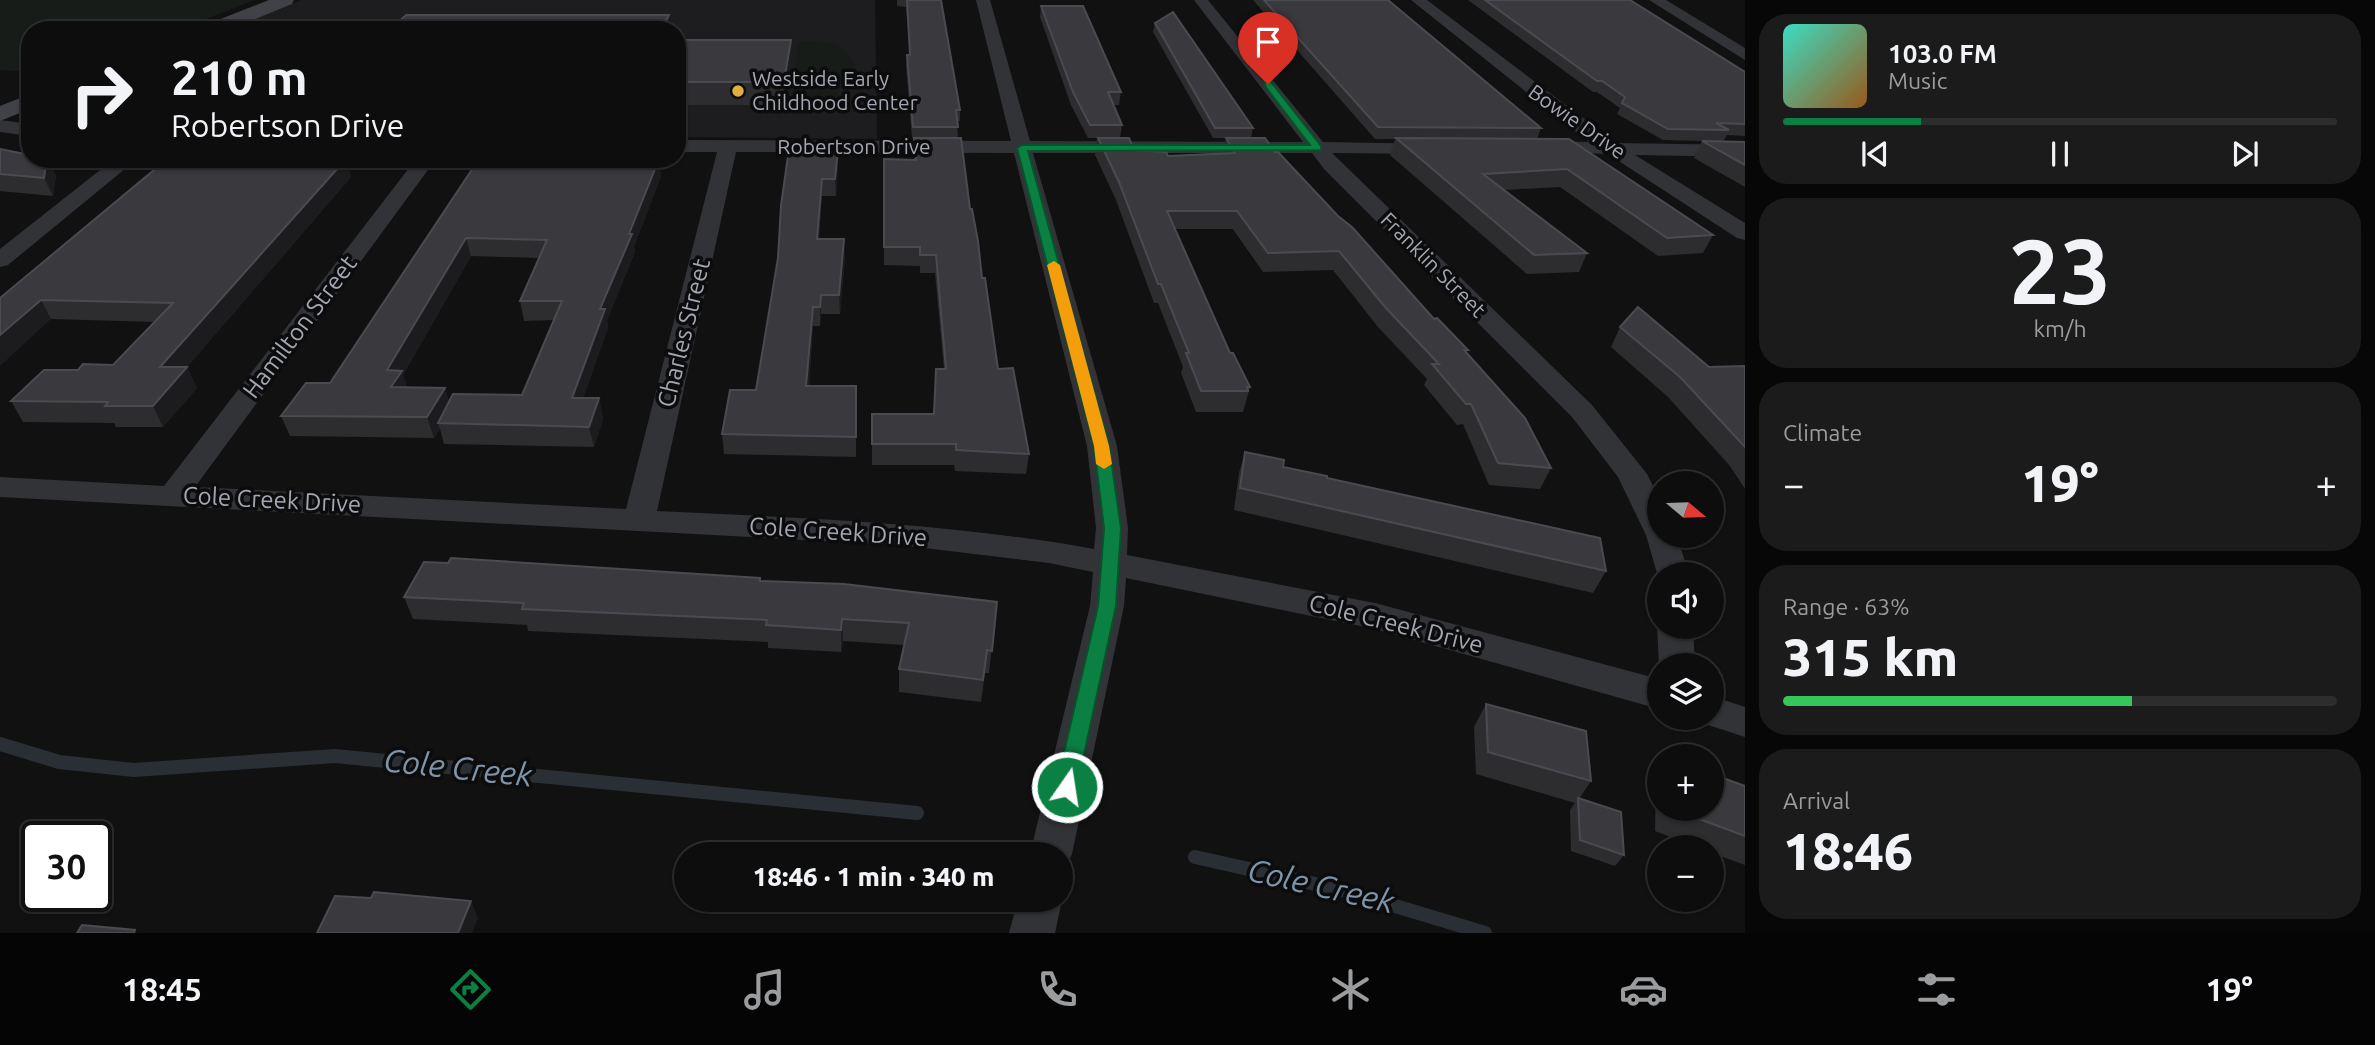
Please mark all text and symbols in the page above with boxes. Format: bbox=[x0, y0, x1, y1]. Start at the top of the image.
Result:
pin bbox=[1238, 12.0, 1298, 84]
icon: arrive bbox=[1249, 23, 1287, 61]
text: 103.0 FM bbox=[1888, 39, 1997, 68]
icon: right bbox=[56, 49, 147, 140]
text: 210 m bbox=[171, 49, 308, 104]
place label: Westside Early Childhood Center bbox=[752, 66, 918, 114]
text: Music bbox=[1888, 68, 1947, 93]
street label: Bowie Drive bbox=[1524, 79, 1631, 163]
marker: Westside Early Childhood Center bbox=[730, 83, 746, 99]
text: Robertson Drive bbox=[171, 107, 405, 143]
street label: Robertson Drive bbox=[777, 134, 931, 158]
icon: previous bbox=[1856, 135, 1894, 173]
icon: pause bbox=[2041, 135, 2079, 173]
icon: next bbox=[2226, 135, 2264, 173]
street label: Franklin Street bbox=[1376, 207, 1491, 322]
text: 23 bbox=[2009, 219, 2111, 321]
street label: Hamilton Street bbox=[237, 250, 362, 403]
street label: Charles Street bbox=[652, 255, 715, 410]
text: km/h bbox=[2033, 316, 2087, 341]
text: Climate bbox=[1783, 420, 1862, 445]
text: 19° bbox=[2021, 454, 2099, 512]
text: − bbox=[1783, 463, 1804, 505]
text: + bbox=[2316, 463, 2337, 505]
north arrow bbox=[1647, 471, 1724, 548]
map controls bbox=[1647, 471, 1724, 912]
street label: Cole Creek Drive bbox=[182, 481, 362, 518]
street label: Cole Creek Drive bbox=[748, 512, 928, 551]
button: sound bbox=[1647, 562, 1724, 639]
street label: Cole Creek Drive bbox=[1306, 589, 1486, 658]
text: Range · 63% bbox=[1783, 594, 1910, 619]
text: 315 km bbox=[1783, 628, 1958, 686]
button: layers bbox=[1647, 653, 1724, 730]
water label: Cole Creek bbox=[382, 741, 535, 793]
button: + bbox=[1647, 744, 1724, 821]
position arrow bbox=[1030, 750, 1104, 824]
text: Arrival bbox=[1783, 788, 1850, 813]
speed limit sign: 30 bbox=[21, 821, 112, 912]
text: 18:46 bbox=[1783, 822, 1913, 880]
button: − bbox=[1647, 835, 1724, 912]
water label: Cole Creek bbox=[1244, 851, 1399, 920]
text: 18:46 · 1 min · 340 m bbox=[753, 862, 994, 891]
icon: directions bbox=[446, 965, 495, 1014]
icon: music bbox=[740, 965, 789, 1014]
icon: phone bbox=[1033, 965, 1082, 1014]
icon: climate bbox=[1326, 965, 1375, 1014]
icon: car bbox=[1619, 965, 1668, 1014]
icon: filters bbox=[1912, 965, 1961, 1014]
text: 18:45 bbox=[122, 971, 202, 1007]
text: 19° bbox=[2205, 971, 2253, 1007]

